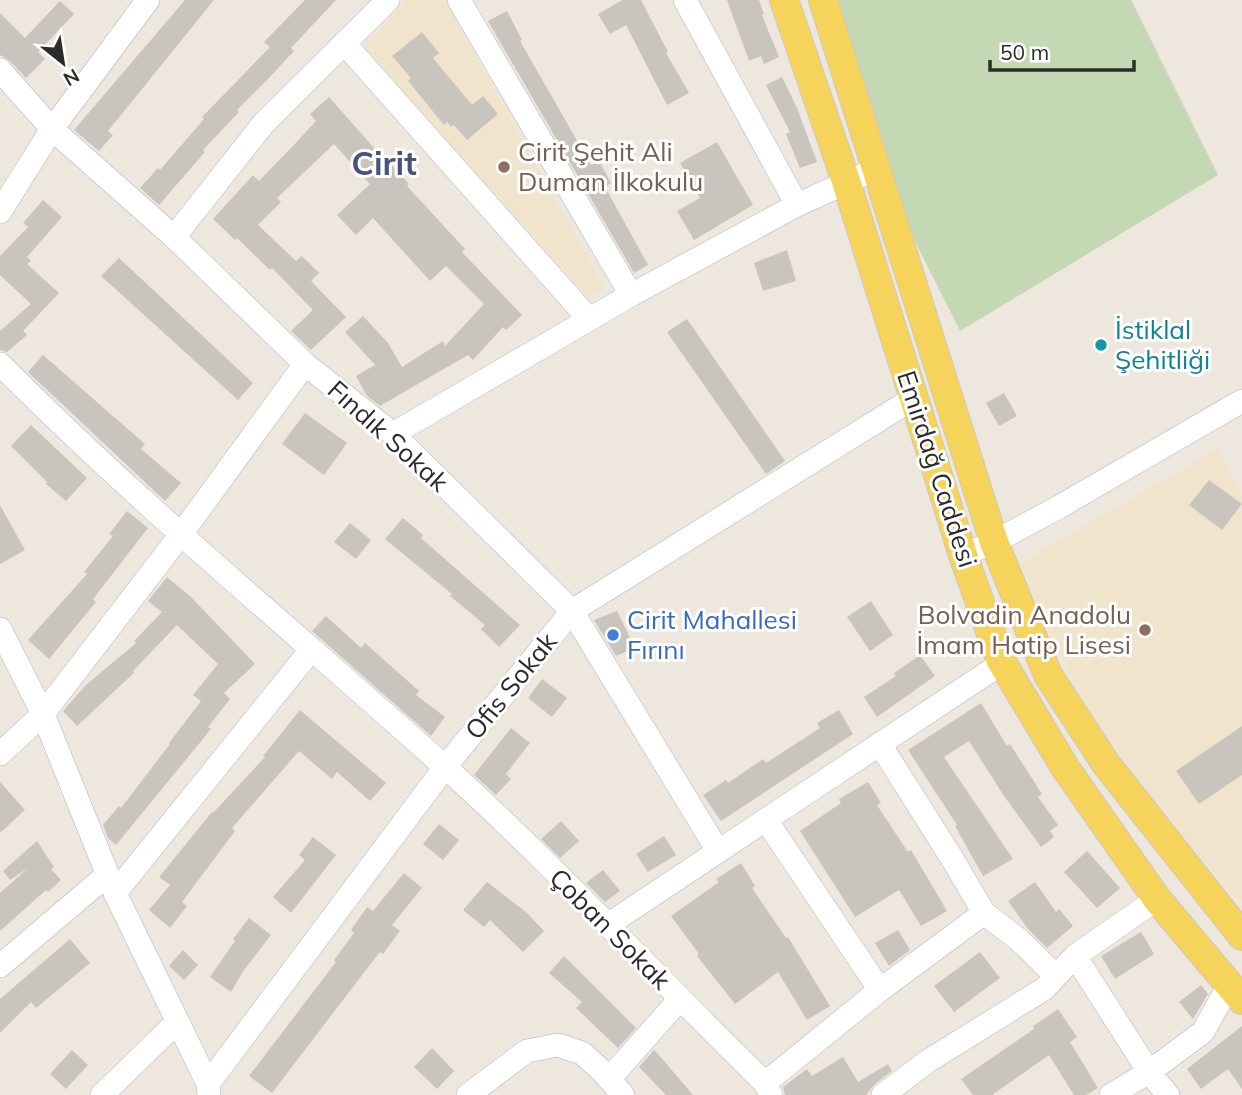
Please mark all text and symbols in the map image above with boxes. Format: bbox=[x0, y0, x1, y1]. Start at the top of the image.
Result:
north arrow bbox=[28, 28, 98, 98]
scale bar bbox=[990, 28, 1134, 72]
text: 50 m bbox=[1000, 39, 1049, 65]
text: N bbox=[59, 64, 84, 92]
place label: Cirit Şehit Ali Duman İlkokulu bbox=[518, 135, 703, 198]
district label: Cirit bbox=[351, 142, 417, 183]
marker: Cirit Şehit Ali Duman İlkokulu bbox=[496, 159, 512, 175]
place label: İstiklal Şehitliği bbox=[1115, 313, 1210, 376]
marker: İstiklal Şehitliği bbox=[1093, 337, 1109, 353]
street label: Emirdağ Caddesi bbox=[890, 366, 985, 571]
street label: Fındık Sokak bbox=[321, 373, 456, 499]
place label: Bolvadin Anadolu İmam Hatip Lisesi bbox=[917, 598, 1131, 661]
place label: Cirit Mahallesi Fırını bbox=[627, 603, 797, 666]
marker: Bolvadin Anadolu İmam Hatip Lisesi bbox=[1137, 622, 1153, 638]
street label: Ofis Sokak bbox=[458, 625, 564, 746]
marker: Cirit Mahallesi Fırını bbox=[605, 627, 621, 643]
street label: Çoban Sokak bbox=[543, 861, 678, 997]

